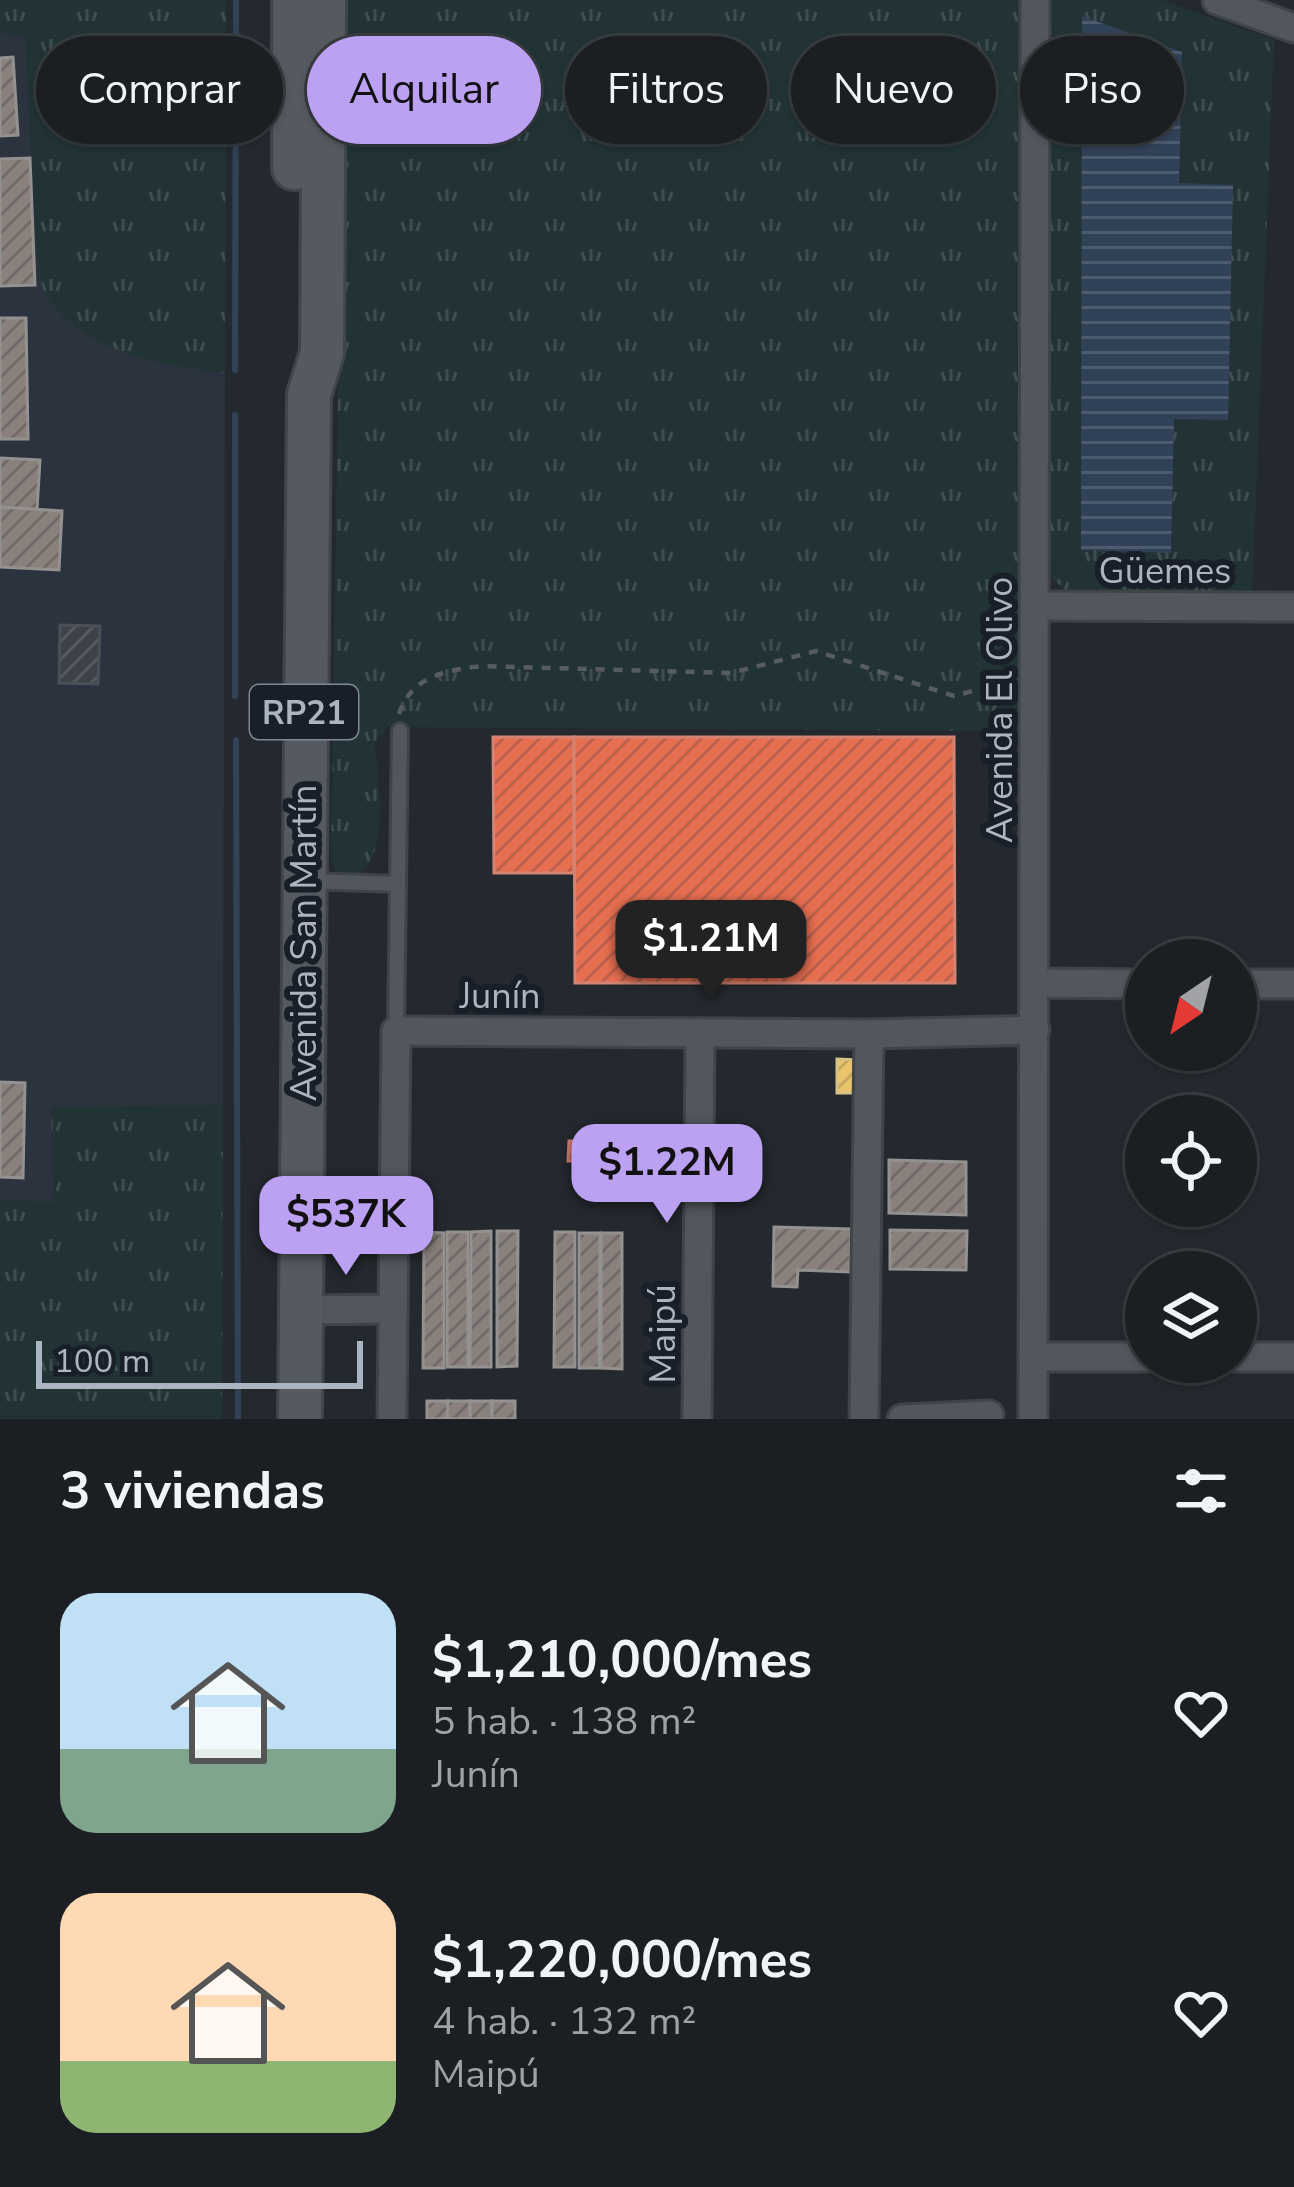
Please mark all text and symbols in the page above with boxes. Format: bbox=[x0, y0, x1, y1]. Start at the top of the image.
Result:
chip: Comprar bbox=[36, 36, 283, 144]
chip: Alquilar bbox=[307, 36, 541, 144]
chip: Filtros bbox=[565, 36, 767, 144]
chip: Nuevo bbox=[791, 36, 996, 144]
chip: Piso bbox=[1020, 36, 1184, 144]
street label: Güemes bbox=[1099, 547, 1231, 596]
street label: Avenida El Olivo bbox=[976, 577, 1025, 843]
road number: RP21 bbox=[250, 685, 358, 739]
street label: Avenida San Martín bbox=[280, 785, 329, 1101]
pin: $1.21M bbox=[613, 900, 809, 1002]
text: $1.21M bbox=[642, 912, 780, 965]
north arrow bbox=[1125, 939, 1257, 1071]
map controls bbox=[1125, 939, 1257, 1383]
street label: Junín bbox=[458, 972, 541, 1021]
button: locate bbox=[1125, 1095, 1257, 1227]
pin: $1.22M bbox=[569, 1124, 765, 1226]
text: $1.22M bbox=[598, 1136, 736, 1189]
pin: $537K bbox=[262, 1176, 430, 1278]
text: $537K bbox=[286, 1188, 406, 1241]
button: layers bbox=[1125, 1251, 1257, 1383]
street label: Maipú bbox=[639, 1284, 688, 1384]
scale bar bbox=[36, 1335, 363, 1388]
text: 100 m bbox=[54, 1339, 150, 1384]
text: 3 viviendas bbox=[60, 1456, 325, 1526]
icon: filters bbox=[1168, 1458, 1234, 1524]
text: $1,210,000/mes bbox=[432, 1625, 812, 1695]
icon: home bbox=[156, 1641, 300, 1785]
icon: heart bbox=[1168, 1680, 1234, 1746]
text: 5 hab. · 138 m² bbox=[432, 1695, 696, 1748]
text: Junín bbox=[432, 1748, 520, 1801]
text: $1,220,000/mes bbox=[432, 1925, 812, 1995]
icon: home bbox=[156, 1941, 300, 2085]
icon: heart bbox=[1168, 1980, 1234, 2046]
text: 4 hab. · 132 m² bbox=[432, 1995, 696, 2048]
text: Maipú bbox=[432, 2048, 540, 2101]

